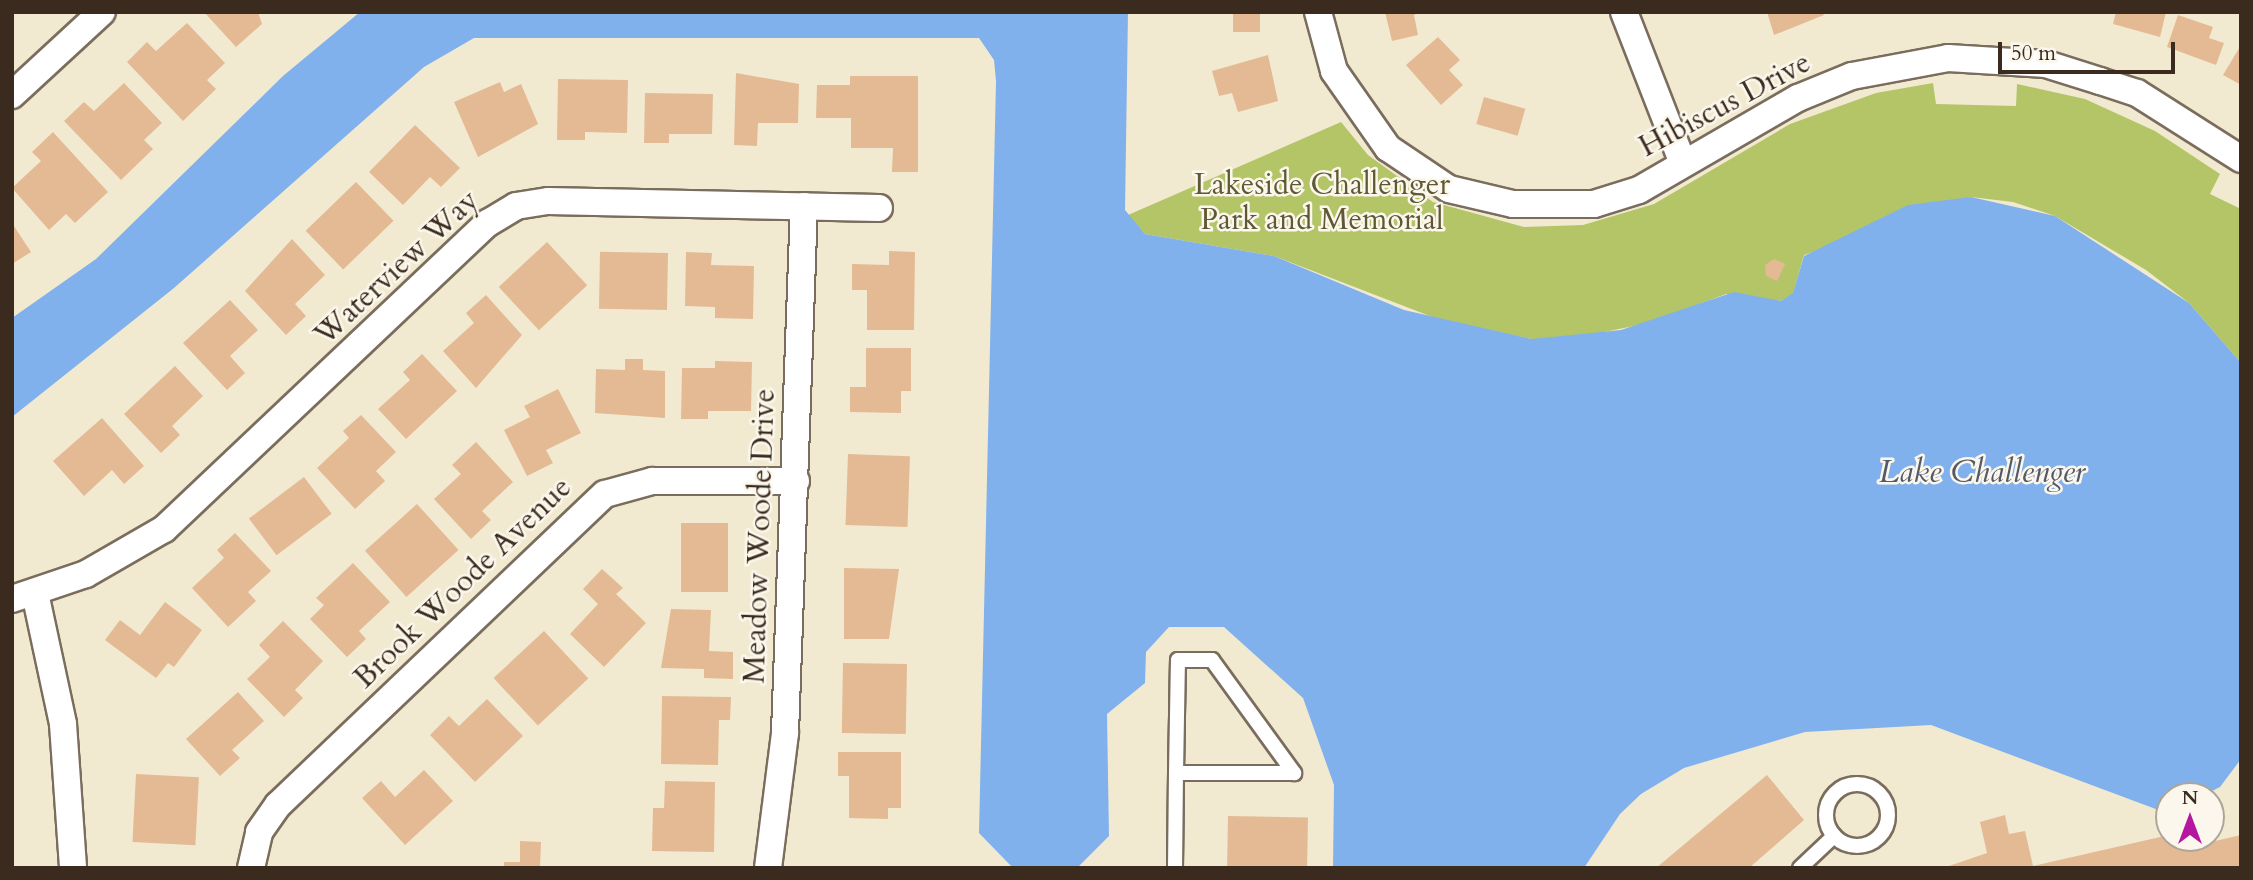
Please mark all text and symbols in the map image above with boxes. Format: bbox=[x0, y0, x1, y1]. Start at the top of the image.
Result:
scale bar bbox=[2001, 28, 2178, 72]
text: 50 m bbox=[2011, 39, 2056, 68]
street label: Hibiscus Drive bbox=[1633, 45, 1817, 165]
park label: Lakeside Challenger Park and Memorial bbox=[1194, 167, 1450, 237]
street label: Waterview Way bbox=[307, 183, 487, 353]
street label: Meadow Woode Drive bbox=[737, 388, 783, 684]
water label: Lake Challenger bbox=[1879, 453, 2085, 491]
street label: Brook Woode Avenue bbox=[347, 470, 579, 696]
north arrow bbox=[2155, 782, 2225, 852]
text: N bbox=[2182, 785, 2198, 811]

